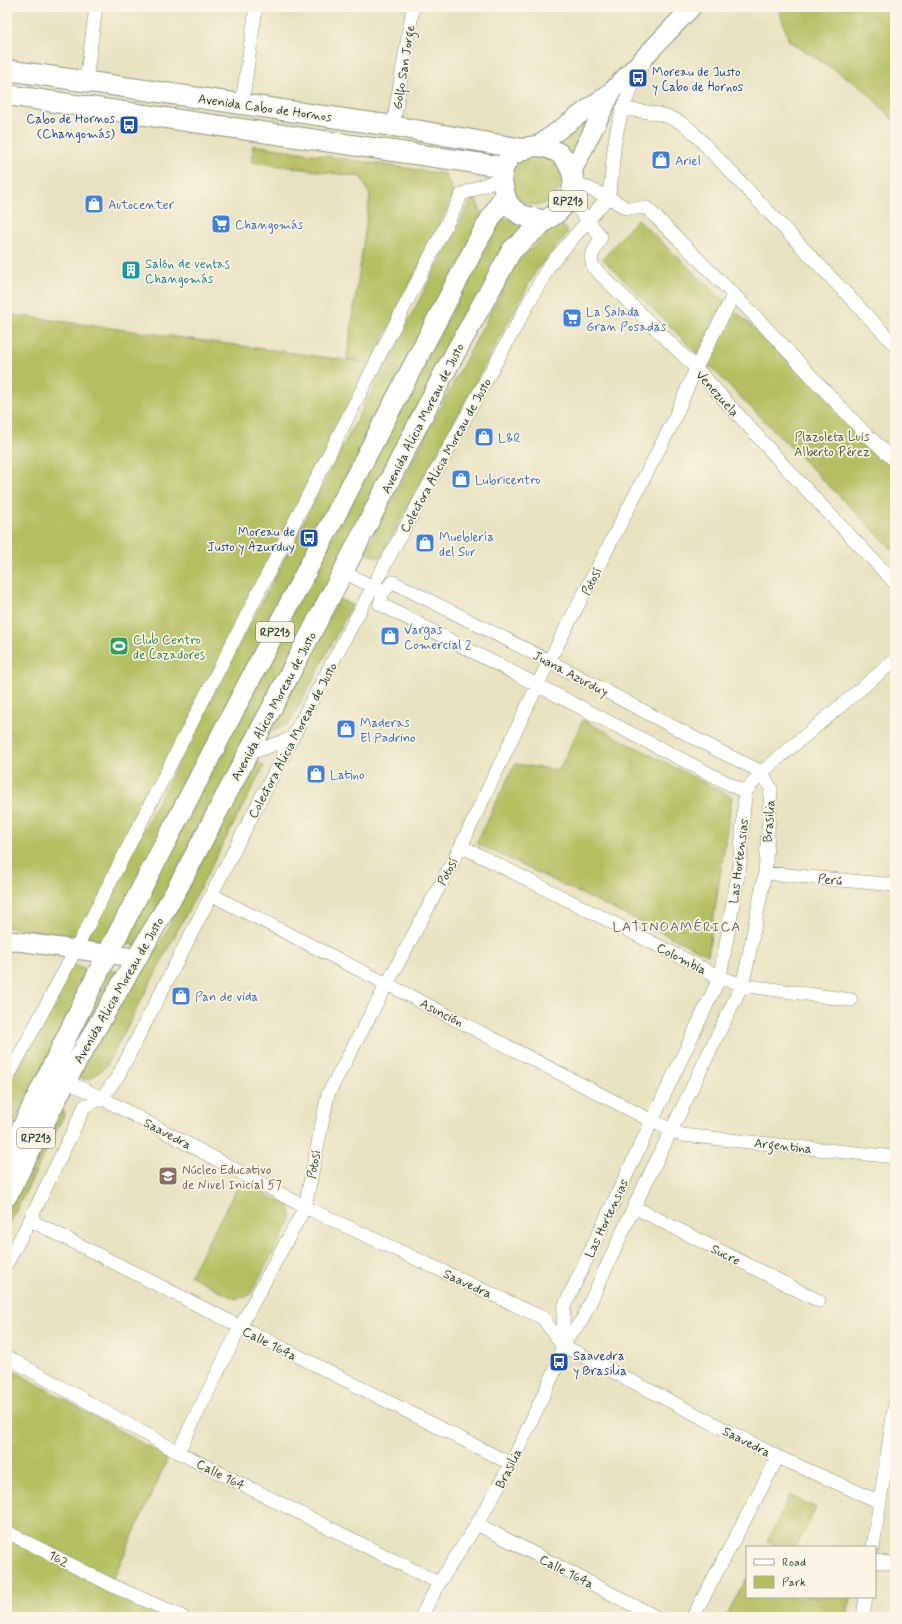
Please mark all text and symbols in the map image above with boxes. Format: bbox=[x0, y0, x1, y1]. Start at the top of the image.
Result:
street label: Golfo San Jorge bbox=[389, 24, 422, 111]
place label: Moreau de Justo y Cabo de Hornos bbox=[652, 64, 744, 96]
bus stop icon: Moreau de Justo y Cabo de Hornos bbox=[627, 67, 649, 89]
street label: Avenida Cabo de Hornos bbox=[197, 91, 333, 126]
place label: Cabo de Hornos (Changomás) bbox=[26, 111, 115, 143]
bus stop icon: Cabo de Hornos (Changomás) bbox=[118, 114, 140, 136]
shop icon: Ariel bbox=[650, 149, 672, 171]
place label: Ariel bbox=[675, 153, 701, 170]
road number: RP213 bbox=[549, 191, 587, 211]
shop icon: Autocenter bbox=[83, 193, 105, 215]
place label: Autocenter bbox=[108, 197, 175, 214]
supermarket icon: Changomás bbox=[210, 213, 232, 235]
place label: Changomás bbox=[235, 217, 303, 234]
place label: Salón de ventas Changomás bbox=[145, 256, 230, 288]
building icon: Salón de ventas Changomás bbox=[120, 259, 142, 281]
place label: La Salada Gran Posadas bbox=[586, 304, 667, 336]
supermarket icon: La Salada Gran Posadas bbox=[561, 307, 583, 329]
street label: Avenida Alicia Moreau de Justo bbox=[378, 340, 469, 497]
street label: Venezuela bbox=[692, 367, 742, 421]
street label: Colectora Alicia Moreau de Justo bbox=[397, 375, 496, 536]
shop icon: L&R bbox=[473, 426, 495, 448]
park label: Plazoleta Luis Alberto Pérez bbox=[794, 429, 870, 461]
place label: L&R bbox=[498, 430, 521, 447]
shop icon: Lubricentro bbox=[450, 468, 472, 490]
place label: Lubricentro bbox=[475, 472, 541, 489]
place label: Moreau de Justo y Azurduy bbox=[207, 524, 295, 556]
bus stop icon: Moreau de Justo y Azurduy bbox=[298, 527, 320, 549]
place label: Mueblería del Sur bbox=[439, 529, 495, 561]
shop icon: Mueblería del Sur bbox=[414, 532, 436, 554]
street label: Potosí bbox=[578, 565, 607, 598]
road number: RP213 bbox=[256, 622, 294, 642]
place label: Vargas Comercial 2 bbox=[404, 622, 472, 654]
shop icon: Vargas Comercial 2 bbox=[379, 625, 401, 647]
street label: Avenida Alicia Moreau de Justo bbox=[228, 629, 321, 784]
place label: Club Centro de Cazadores bbox=[133, 632, 205, 664]
sports icon: Club Centro de Cazadores bbox=[108, 635, 130, 657]
street label: Juana Azurduy bbox=[530, 647, 611, 701]
street label: Colectora Alicia Moreau de Justo bbox=[245, 660, 342, 821]
place label: Maderas El Padrino bbox=[360, 715, 416, 747]
shop icon: Maderas El Padrino bbox=[335, 718, 357, 740]
shop icon: Latino bbox=[305, 763, 327, 785]
place label: Latino bbox=[330, 767, 365, 784]
street label: Brasilia bbox=[760, 799, 779, 843]
street label: Las Hortensias bbox=[726, 818, 753, 905]
street label: Potosí bbox=[434, 855, 463, 889]
street label: Perú bbox=[817, 871, 843, 890]
street label: Avenida Alicia Moreau de Justo bbox=[70, 914, 168, 1067]
district label: LATINOAMÉRICA bbox=[612, 918, 742, 936]
street label: Colombia bbox=[653, 940, 709, 979]
shop icon: Pan de vida bbox=[170, 985, 192, 1007]
place label: Pan de vida bbox=[195, 989, 259, 1006]
street label: Asunción bbox=[417, 995, 466, 1031]
street label: Saavedra bbox=[141, 1115, 194, 1154]
road number: RP213 bbox=[17, 1128, 55, 1148]
street label: Argentina bbox=[753, 1135, 813, 1160]
street label: Potosí bbox=[303, 1148, 326, 1180]
place label: Núcleo Educativo de Nivel Inicial 57 bbox=[182, 1162, 282, 1194]
school or university icon: Núcleo Educativo de Nivel Inicial 57 bbox=[157, 1165, 179, 1187]
street label: Las Hortensias bbox=[582, 1176, 633, 1261]
street label: Sucre bbox=[708, 1241, 743, 1270]
street label: Saavedra bbox=[440, 1266, 495, 1303]
street label: Calle 164a bbox=[239, 1323, 300, 1365]
place label: Saavedra y Brasilia bbox=[573, 1348, 627, 1380]
bus stop icon: Saavedra y Brasilia bbox=[548, 1351, 570, 1373]
street label: Saavedra bbox=[719, 1423, 773, 1462]
street label: Brasilia bbox=[492, 1446, 527, 1492]
street label: Calle 164 bbox=[193, 1456, 248, 1495]
legend bbox=[746, 1546, 876, 1598]
street label: 162 bbox=[45, 1547, 72, 1572]
street label: Calle 164a bbox=[536, 1551, 597, 1593]
text: Road bbox=[782, 1555, 806, 1571]
text: Park bbox=[782, 1575, 806, 1591]

